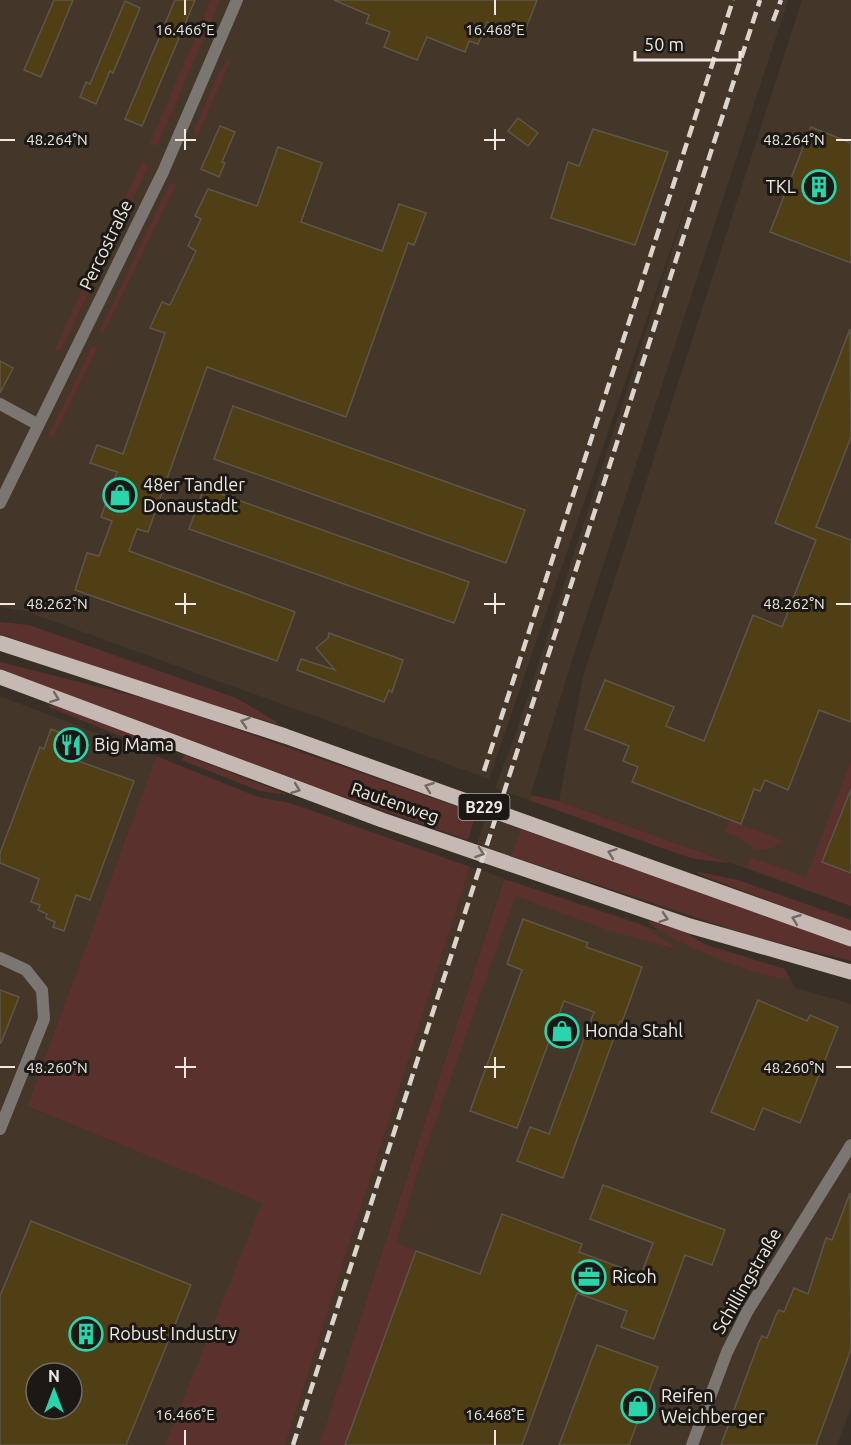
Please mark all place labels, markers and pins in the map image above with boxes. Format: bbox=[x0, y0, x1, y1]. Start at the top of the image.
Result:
building icon: TKL bbox=[801, 169, 837, 205]
place label: TKL bbox=[766, 176, 796, 196]
place label: 48er Tandler Donaustadt bbox=[143, 474, 245, 515]
shop icon: 48er Tandler Donaustadt bbox=[102, 477, 138, 513]
restaurant icon: Big Mama bbox=[53, 727, 89, 763]
place label: Big Mama bbox=[94, 734, 174, 754]
shop icon: Honda Stahl bbox=[544, 1013, 580, 1049]
place label: Honda Stahl bbox=[585, 1020, 683, 1040]
office icon: Ricoh bbox=[571, 1259, 607, 1295]
place label: Ricoh bbox=[612, 1266, 657, 1286]
building icon: Robust Industry bbox=[68, 1316, 104, 1352]
place label: Robust Industry bbox=[109, 1323, 237, 1343]
place label: Reifen Weichberger bbox=[661, 1385, 765, 1426]
shop icon: Reifen Weichberger bbox=[620, 1388, 656, 1424]

